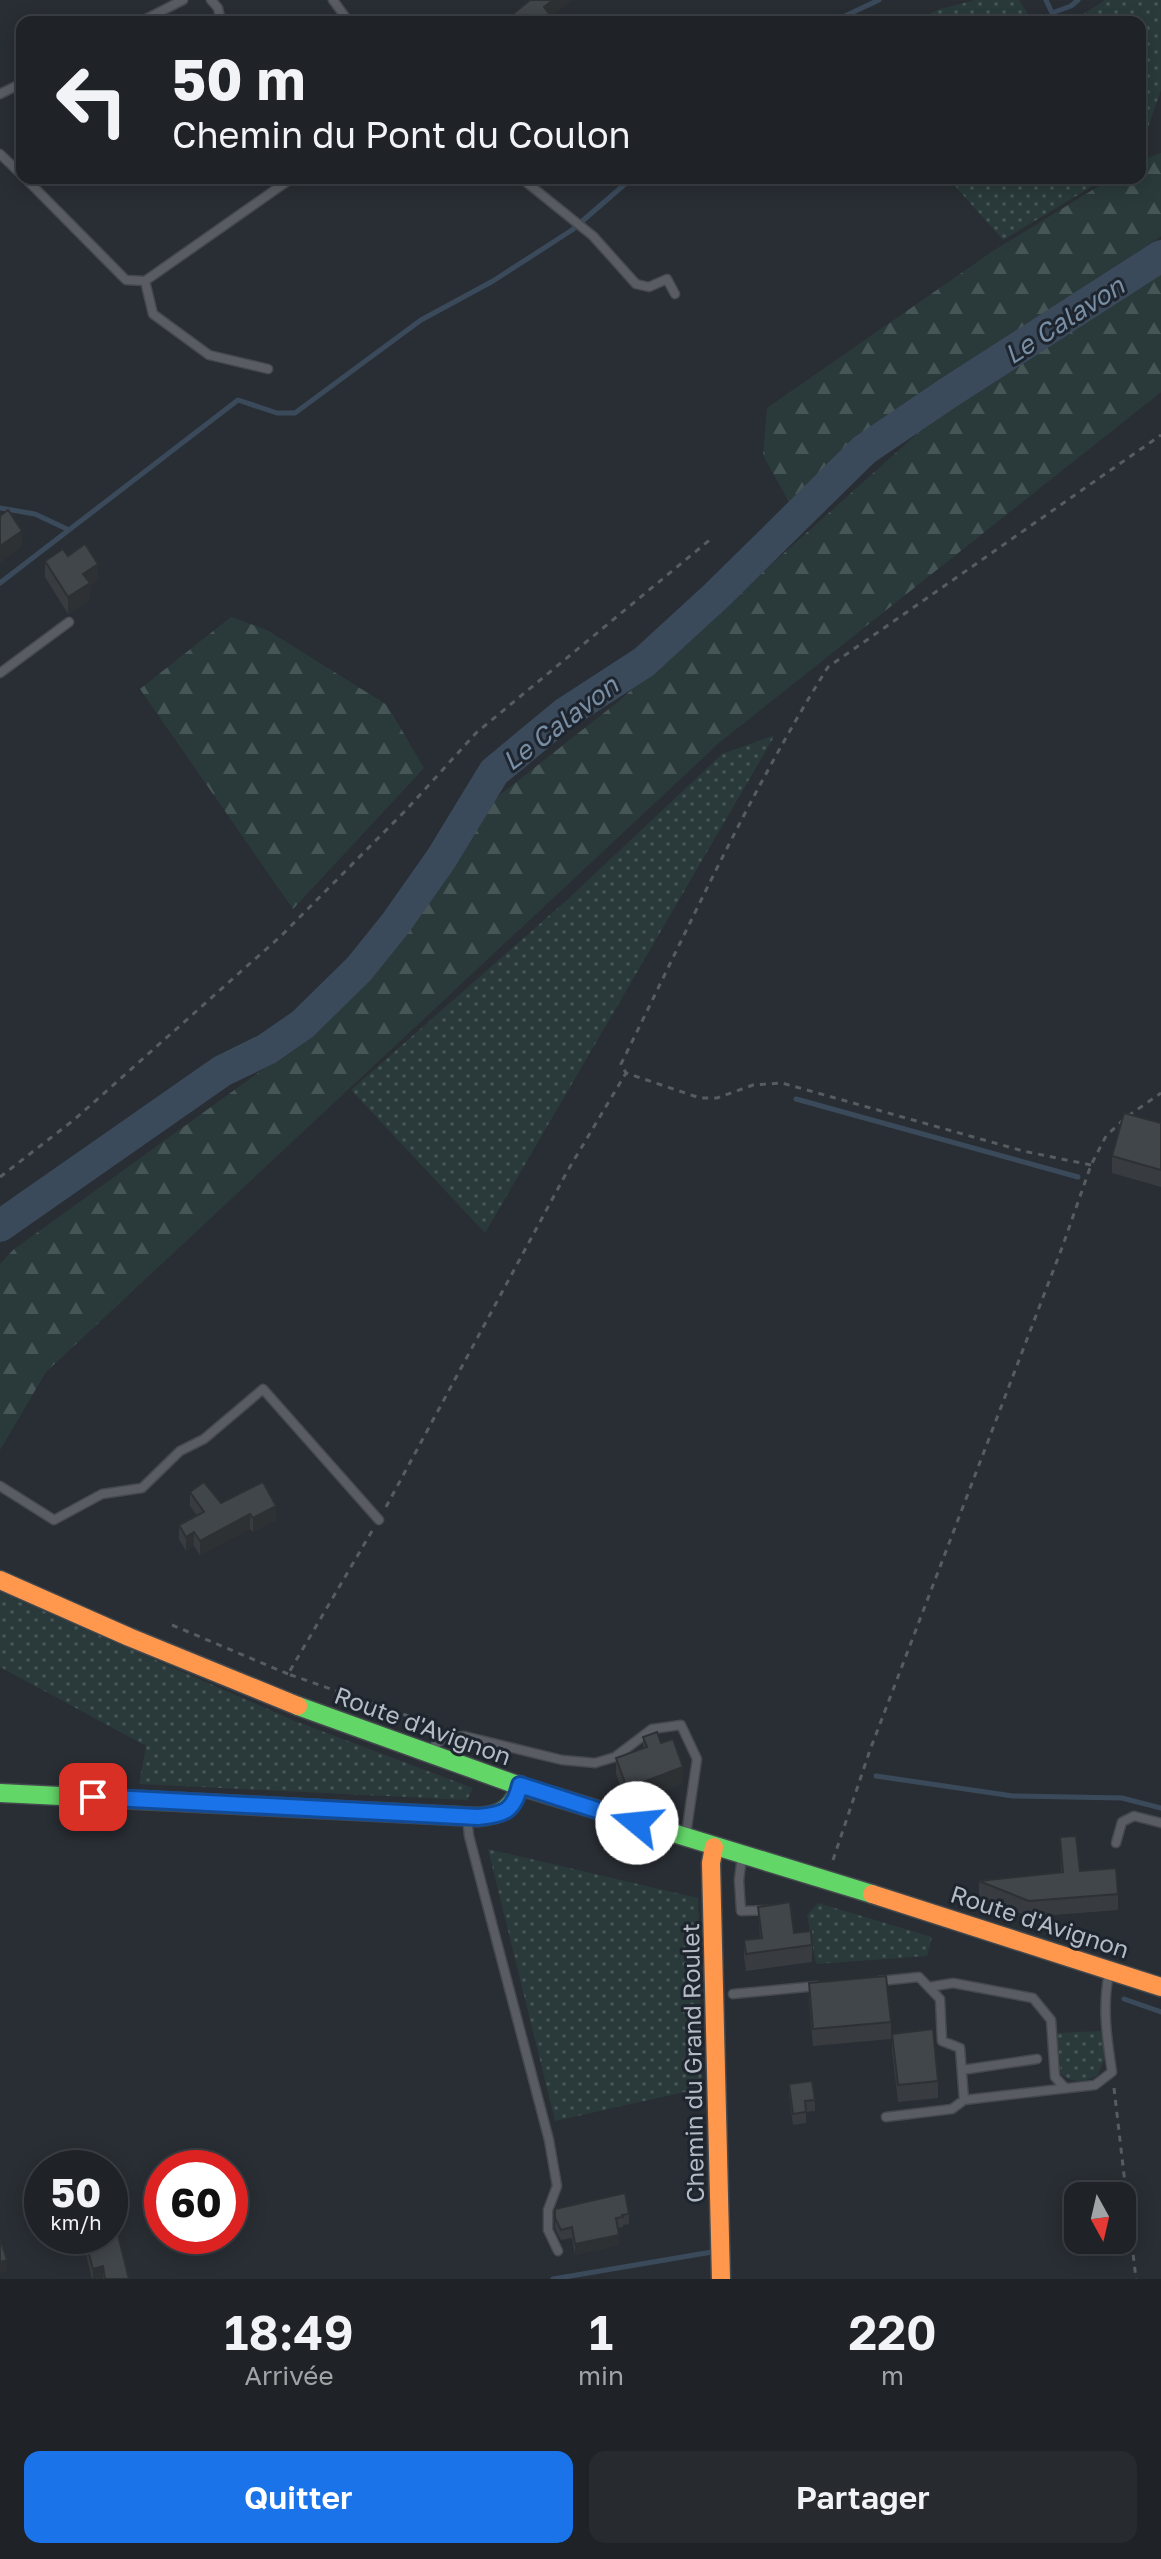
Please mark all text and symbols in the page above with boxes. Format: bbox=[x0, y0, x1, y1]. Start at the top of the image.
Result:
text: 50 m bbox=[172, 45, 306, 112]
icon: left bbox=[40, 48, 144, 152]
text: Chemin du Pont du Coulon bbox=[172, 113, 631, 156]
water label: Le Calavon bbox=[998, 269, 1131, 370]
water label: Le Calavon bbox=[496, 669, 625, 776]
street label: Route d'Avignon bbox=[331, 1680, 515, 1770]
pin bbox=[59, 1763, 127, 1831]
icon: arrive bbox=[71, 1775, 115, 1819]
position arrow bbox=[595, 1781, 679, 1865]
street label: Route d'Avignon bbox=[947, 1878, 1133, 1964]
street label: Chemin du Grand Roulet bbox=[675, 1923, 709, 2203]
speed limit sign: 60 bbox=[144, 2150, 248, 2254]
text: 50 bbox=[51, 2168, 101, 2216]
north arrow bbox=[1064, 2182, 1136, 2254]
map controls bbox=[1064, 2182, 1136, 2254]
text: km/h bbox=[51, 2210, 101, 2234]
text: 18:49 bbox=[224, 2303, 354, 2361]
text: 1 bbox=[589, 2303, 613, 2361]
text: 220 bbox=[848, 2303, 937, 2361]
text: Arrivée bbox=[245, 2360, 333, 2391]
text: min bbox=[578, 2360, 624, 2391]
text: m bbox=[881, 2360, 904, 2391]
button: Quitter bbox=[24, 2451, 573, 2543]
button: Partager bbox=[589, 2451, 1137, 2543]

